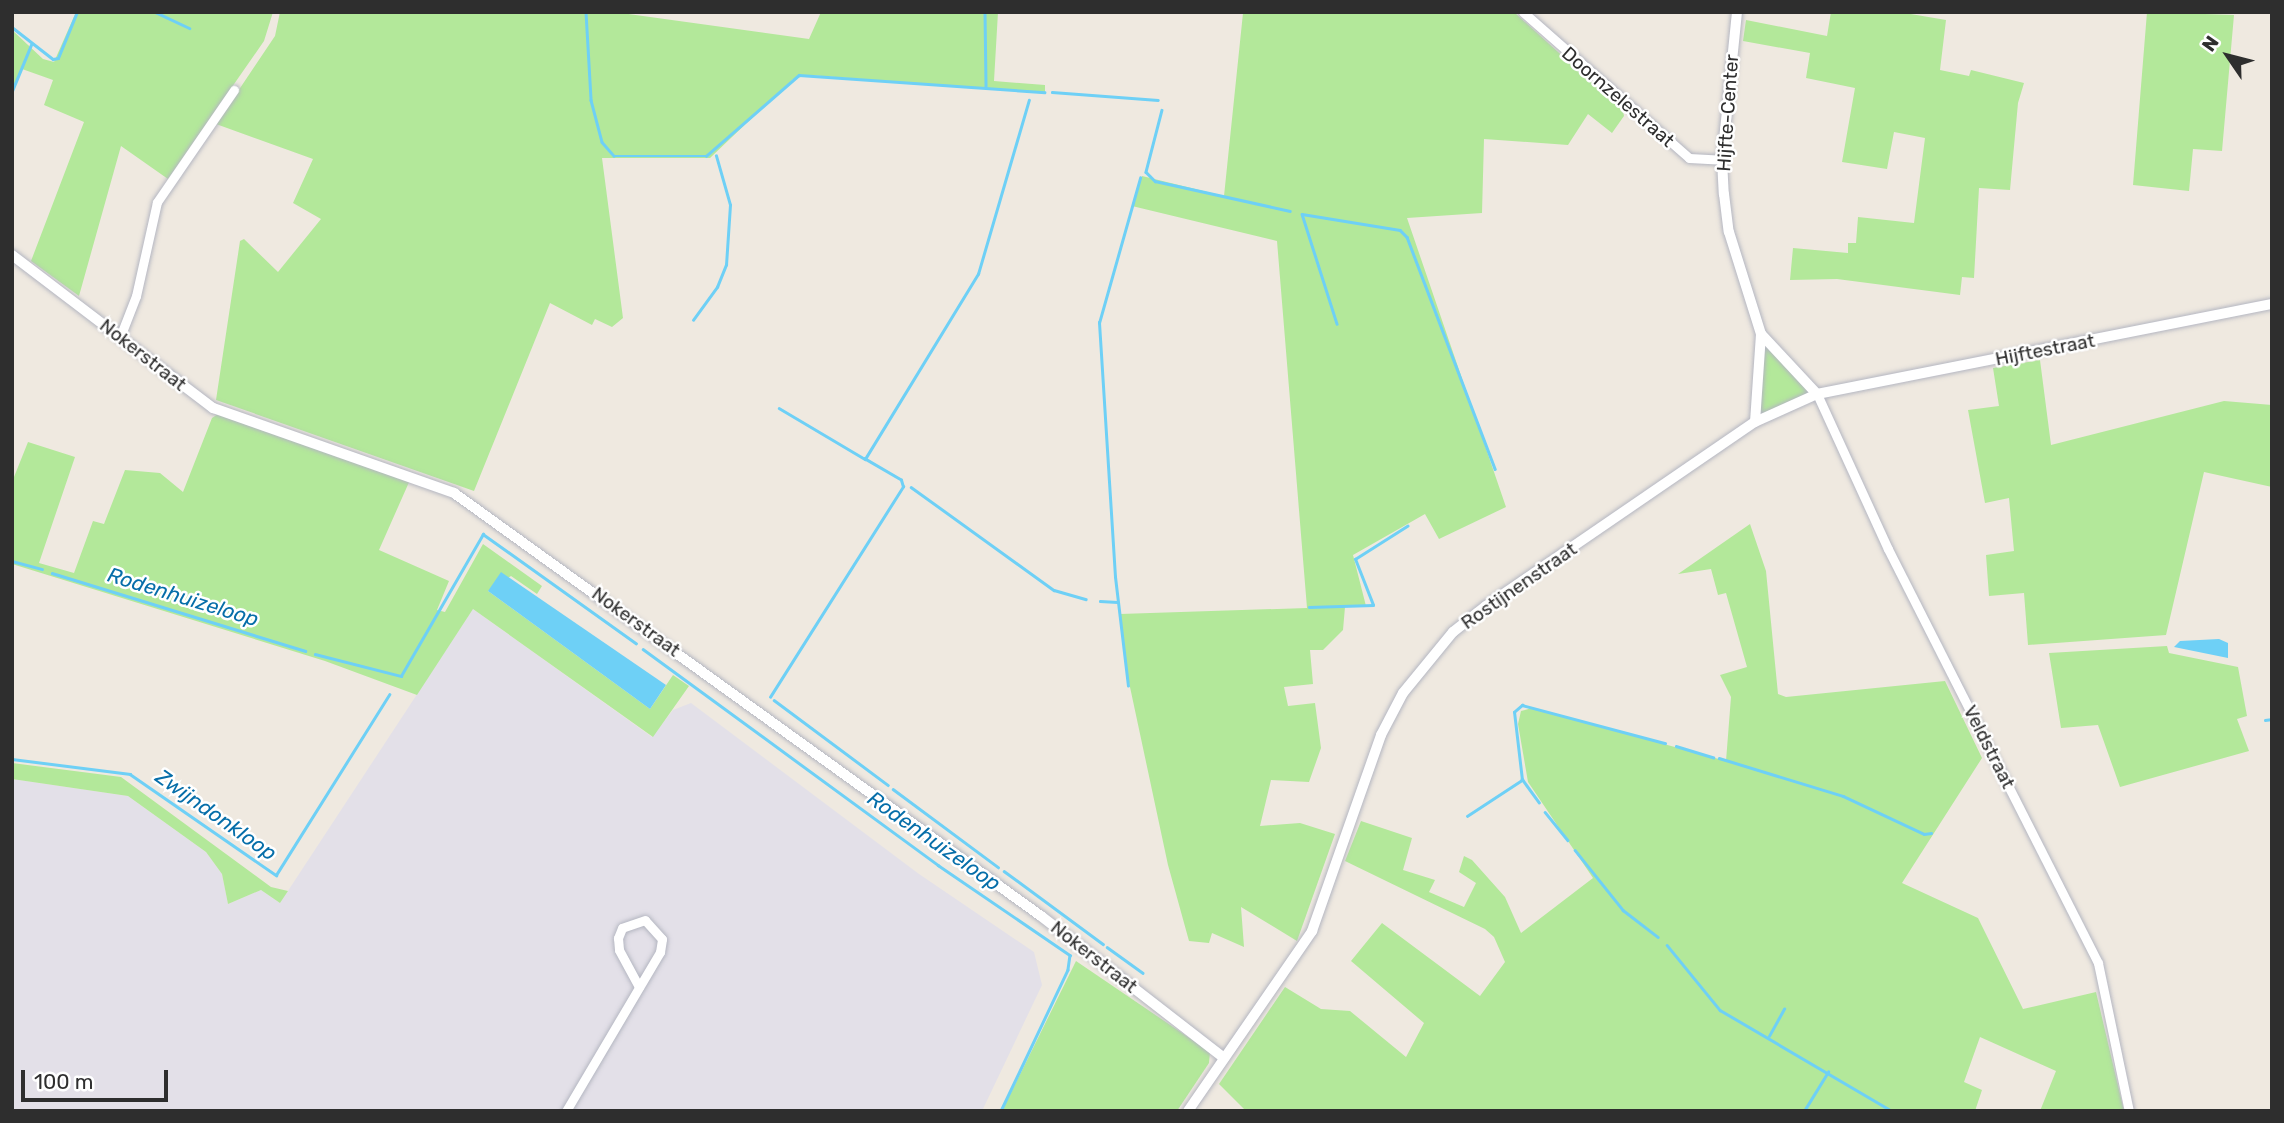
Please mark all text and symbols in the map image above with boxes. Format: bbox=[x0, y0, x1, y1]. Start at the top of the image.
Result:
north arrow bbox=[2193, 21, 2263, 91]
text: N bbox=[2197, 31, 2224, 56]
street label: Doornzelestraat bbox=[1557, 42, 1679, 152]
street label: Hijfte-Center bbox=[1713, 54, 1743, 172]
street label: Nokerstraat bbox=[95, 314, 191, 396]
street label: Hijftestraat bbox=[1993, 329, 2097, 371]
street label: Rostijnenstraat bbox=[1457, 538, 1581, 634]
water label: Rodenhuizeloop bbox=[104, 562, 262, 632]
street label: Nokerstraat bbox=[587, 582, 685, 662]
street label: Veldstraat bbox=[1958, 702, 2020, 792]
water label: Zwijndonkloop bbox=[151, 764, 281, 866]
water label: Rodenhuizeloop bbox=[863, 786, 1005, 896]
street label: Nokerstraat bbox=[1046, 916, 1142, 998]
scale bar bbox=[24, 1056, 172, 1100]
text: 100 m bbox=[34, 1069, 93, 1094]

